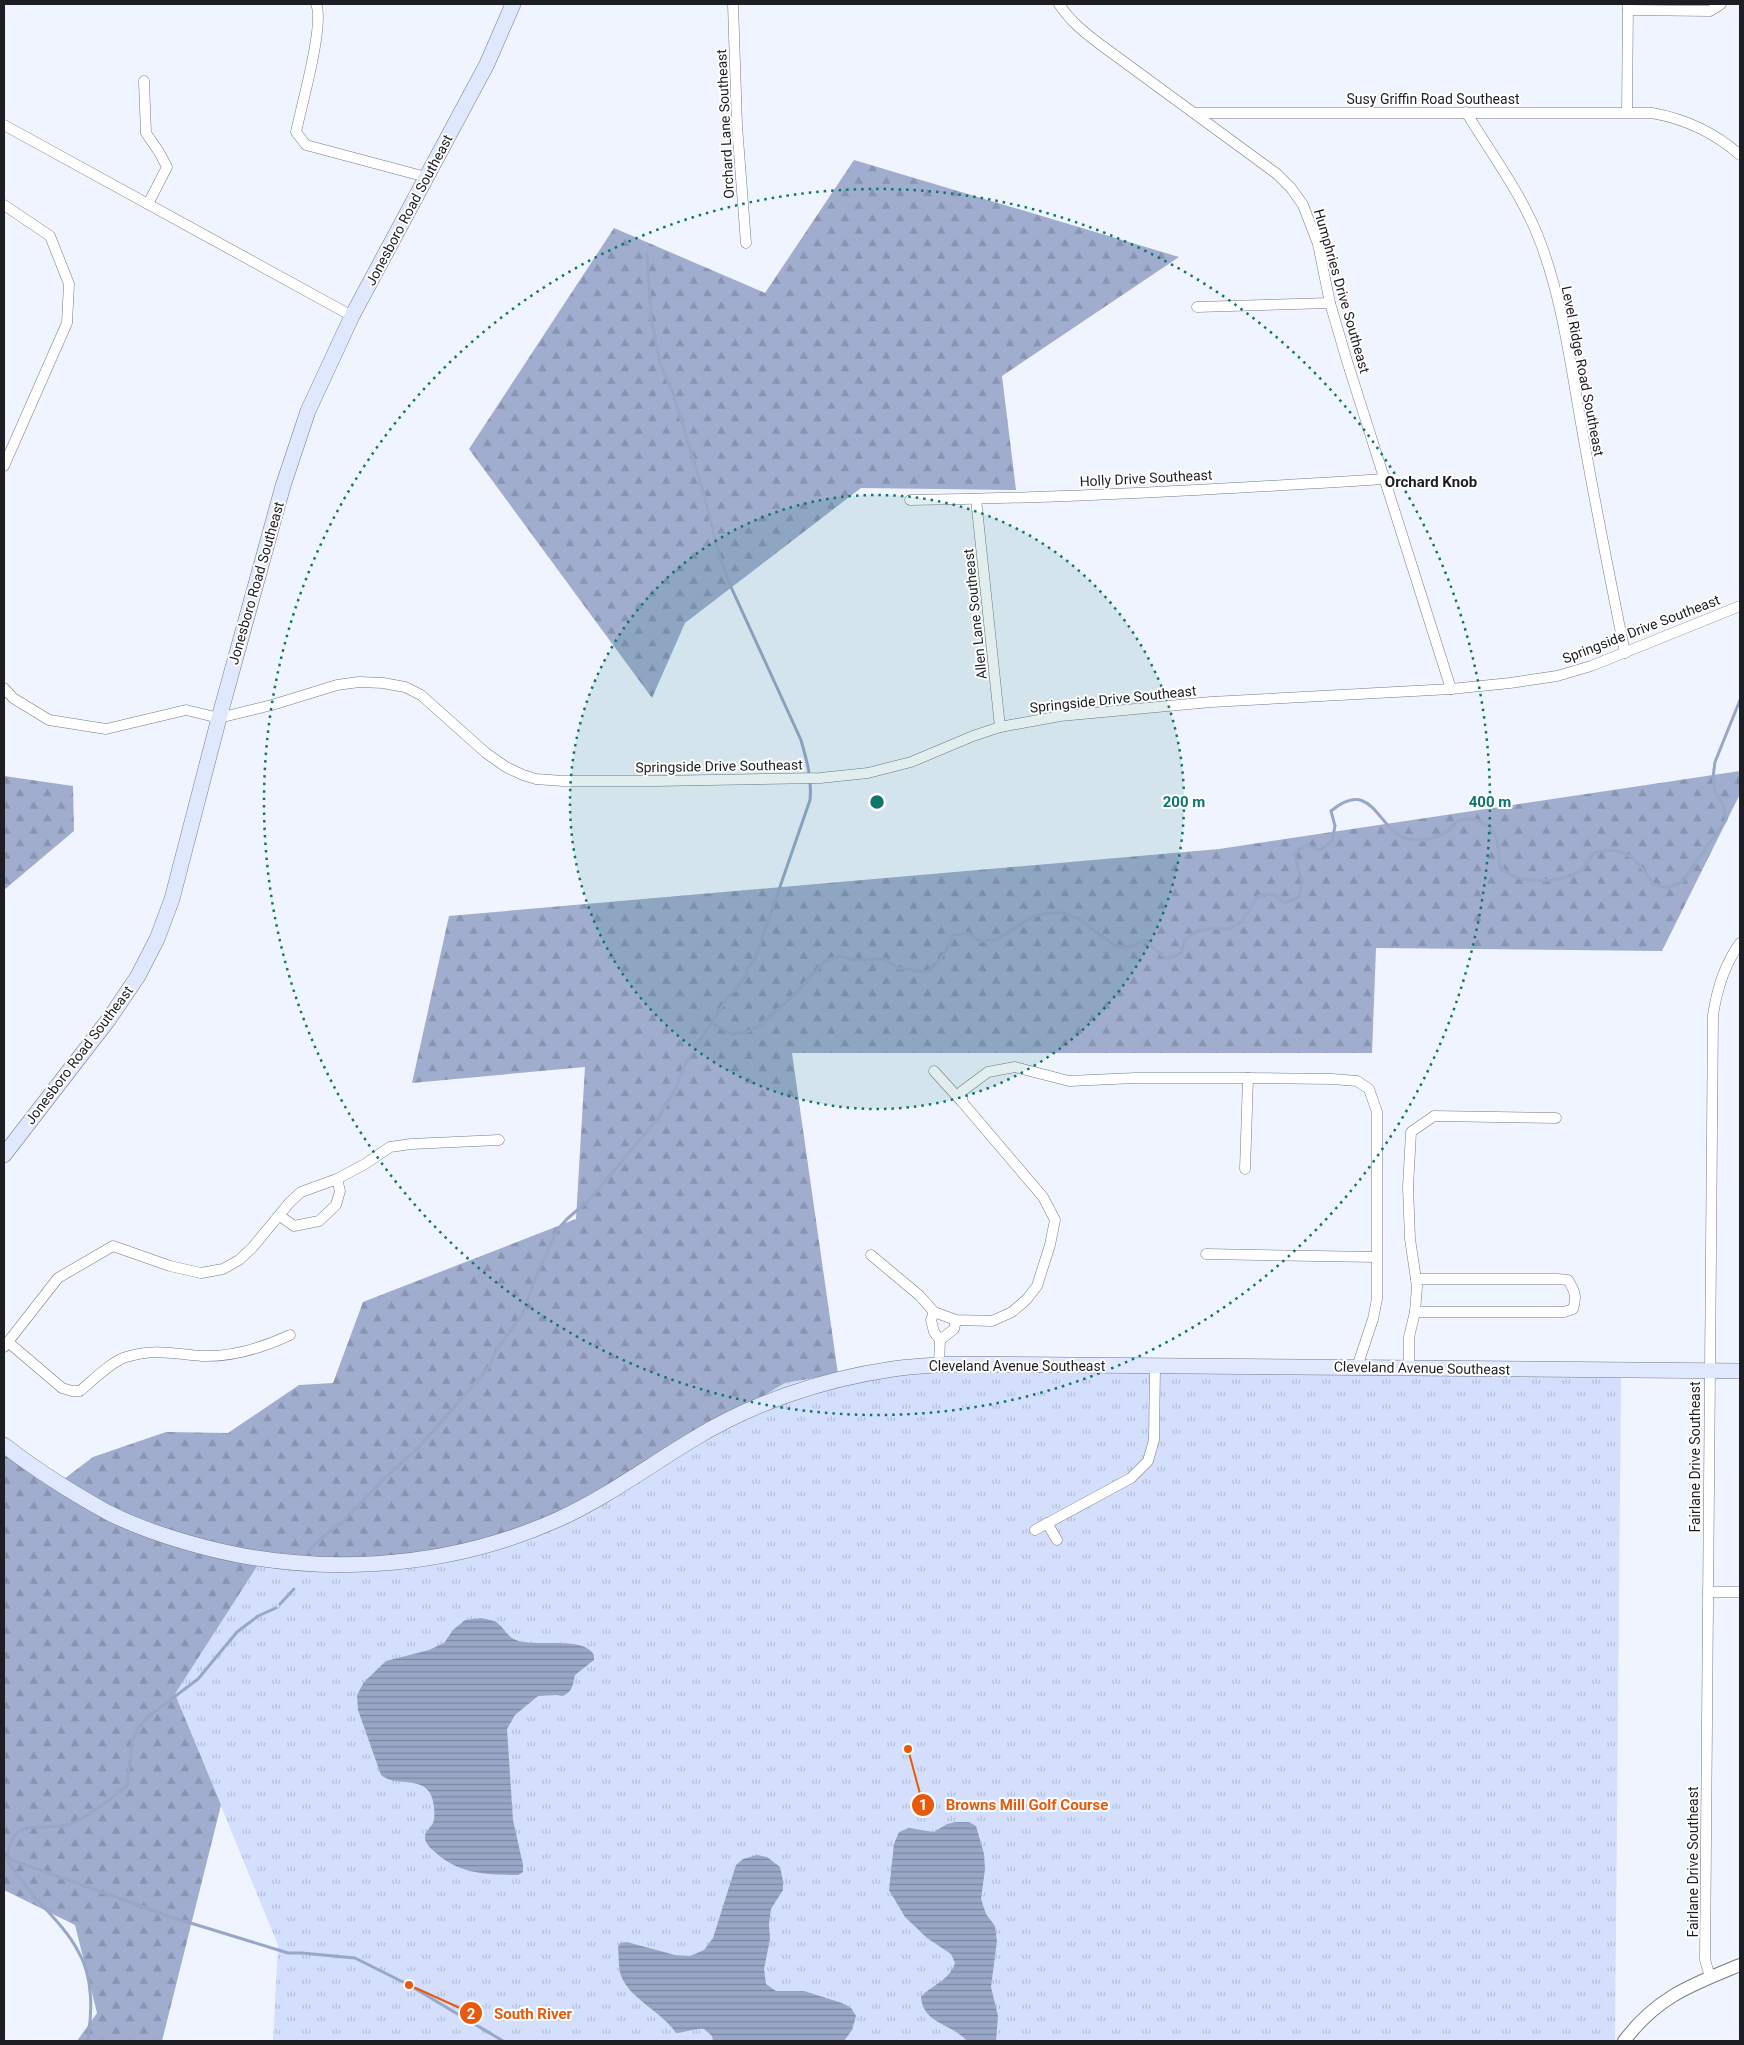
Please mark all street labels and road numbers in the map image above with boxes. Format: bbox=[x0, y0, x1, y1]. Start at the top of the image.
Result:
street label: Orchard Lane Southeast bbox=[713, 48, 737, 199]
street label: Susy Griffin Road Southeast bbox=[1347, 91, 1520, 107]
street label: Jonesboro Road Southeast bbox=[362, 131, 456, 288]
street label: Humphries Drive Southeast bbox=[1311, 207, 1373, 375]
street label: Level Ridge Road Southeast bbox=[1559, 284, 1607, 458]
street label: Holly Drive Southeast bbox=[1079, 467, 1213, 489]
street label: Jonesboro Road Southeast bbox=[225, 499, 287, 666]
street label: Allen Lane Southeast bbox=[960, 547, 990, 680]
street label: Springside Drive Southeast bbox=[1560, 591, 1722, 666]
street label: Springside Drive Southeast bbox=[1029, 682, 1197, 716]
street label: Springside Drive Southeast bbox=[635, 757, 803, 775]
street label: Jonesboro Road Southeast bbox=[22, 982, 136, 1127]
street label: Cleveland Avenue Southeast bbox=[929, 1358, 1106, 1374]
street label: Cleveland Avenue Southeast bbox=[1334, 1358, 1511, 1378]
street label: Fairlane Drive Southeast bbox=[1687, 1381, 1703, 1533]
street label: Fairlane Drive Southeast bbox=[1685, 1786, 1701, 1938]

